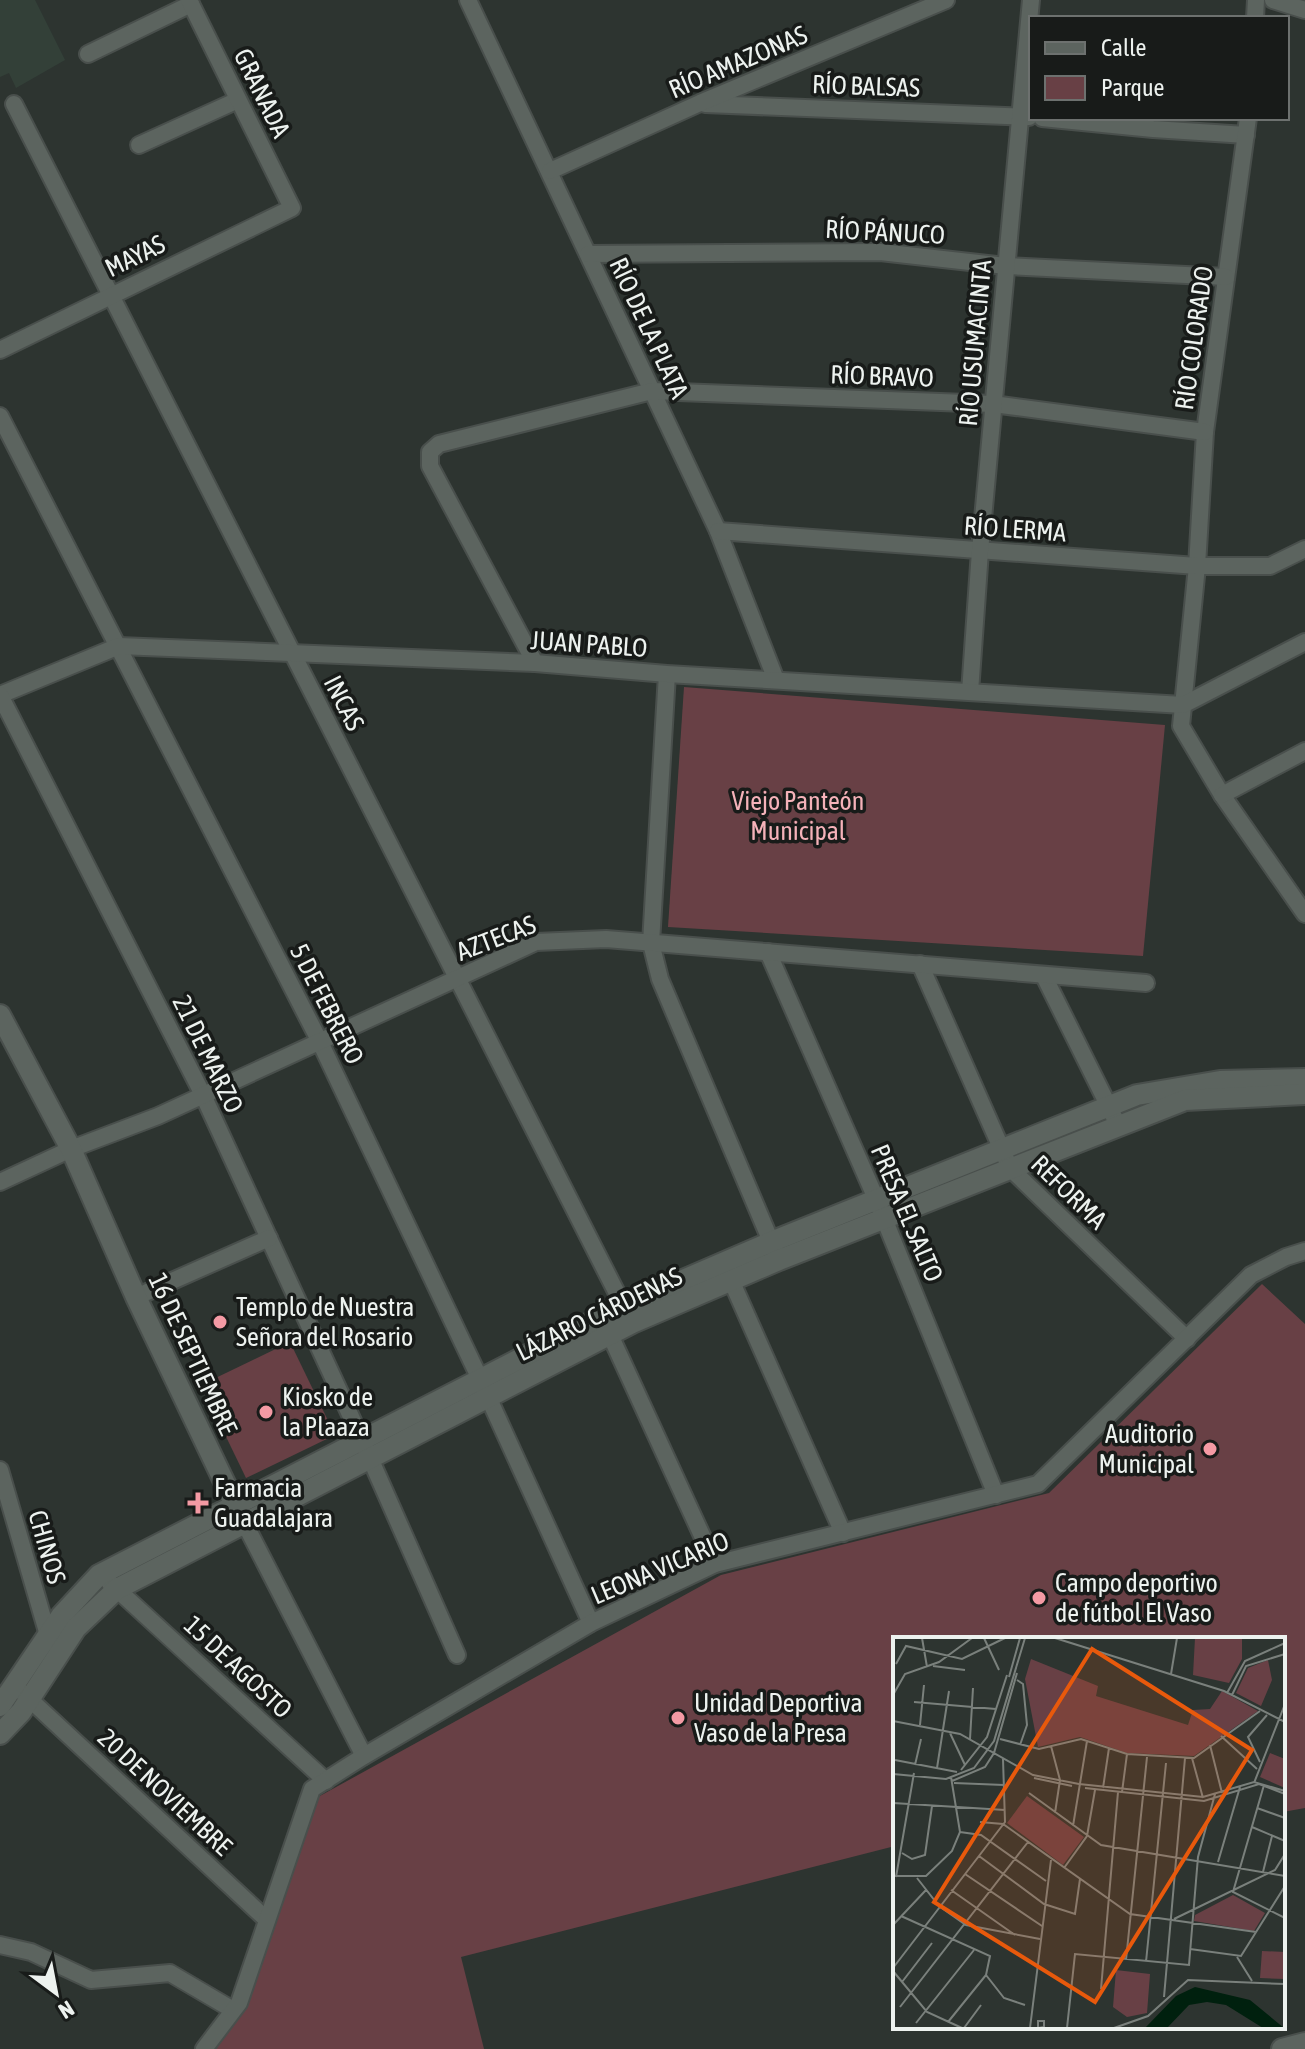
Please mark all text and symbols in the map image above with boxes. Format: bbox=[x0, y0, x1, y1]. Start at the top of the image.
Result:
legend bbox=[1029, 16, 1289, 120]
street label: RÍO AMAZONAS bbox=[664, 19, 812, 105]
text: Calle bbox=[1101, 34, 1146, 61]
street label: GRANADA bbox=[228, 44, 296, 142]
street label: RÍO BALSAS bbox=[811, 69, 921, 103]
text: Parque bbox=[1101, 74, 1164, 101]
street label: RÍO PÁNUCO bbox=[824, 214, 946, 250]
street label: MAYAS bbox=[100, 229, 170, 283]
street label: RÍO DE LA PLATA bbox=[603, 253, 695, 403]
street label: RÍO USUMACINTA bbox=[953, 258, 997, 427]
street label: RÍO COLORADO bbox=[1169, 264, 1219, 412]
street label: RÍO BRAVO bbox=[830, 359, 934, 393]
street label: RÍO LERMA bbox=[963, 510, 1068, 548]
street label: JUAN PABLO bbox=[530, 625, 648, 663]
street label: INCAS bbox=[318, 671, 370, 735]
park label: Viejo Panteón Municipal bbox=[732, 786, 864, 846]
street label: AZTECAS bbox=[452, 909, 540, 967]
street label: 5 DE FEBRERO bbox=[284, 939, 370, 1069]
street label: 21 DE MARZO bbox=[167, 990, 249, 1118]
street label: PRESA EL SALTO bbox=[865, 1140, 949, 1286]
street label: REFORMA bbox=[1025, 1149, 1113, 1235]
street label: LÁZARO CÁRDENAS bbox=[511, 1261, 687, 1367]
street label: 16 DE SEPTIEMBRE bbox=[142, 1268, 244, 1440]
place label: Templo de Nuestra Señora del Rosario bbox=[236, 1292, 414, 1352]
marker: Templo de Nuestra Señora del Rosario bbox=[211, 1313, 229, 1331]
place label: Kiosko de la Plaaza bbox=[282, 1382, 373, 1442]
marker: Kiosko de la Plaaza bbox=[257, 1403, 275, 1421]
place label: Auditorio Municipal bbox=[1099, 1419, 1194, 1479]
marker: Auditorio Municipal bbox=[1201, 1440, 1219, 1458]
place label: Farmacia Guadalajara bbox=[214, 1473, 333, 1533]
marker: Farmacia Guadalajara bbox=[189, 1494, 207, 1512]
street label: CHINOS bbox=[22, 1507, 72, 1587]
street label: LEONA VICARIO bbox=[587, 1526, 733, 1610]
place label: Campo deportivo de fútbol El Vaso bbox=[1055, 1568, 1218, 1628]
marker: Campo deportivo de fútbol El Vaso bbox=[1030, 1589, 1048, 1607]
street label: 15 DE AGOSTO bbox=[178, 1610, 298, 1724]
inset map bbox=[893, 1637, 1285, 2029]
place label: Unidad Deportiva Vaso de la Presa bbox=[694, 1688, 863, 1748]
marker: Unidad Deportiva Vaso de la Presa bbox=[669, 1709, 687, 1727]
street label: 20 DE NOVIEMBRE bbox=[92, 1722, 238, 1862]
north arrow bbox=[16, 1953, 96, 2033]
text: N bbox=[54, 1995, 79, 2024]

